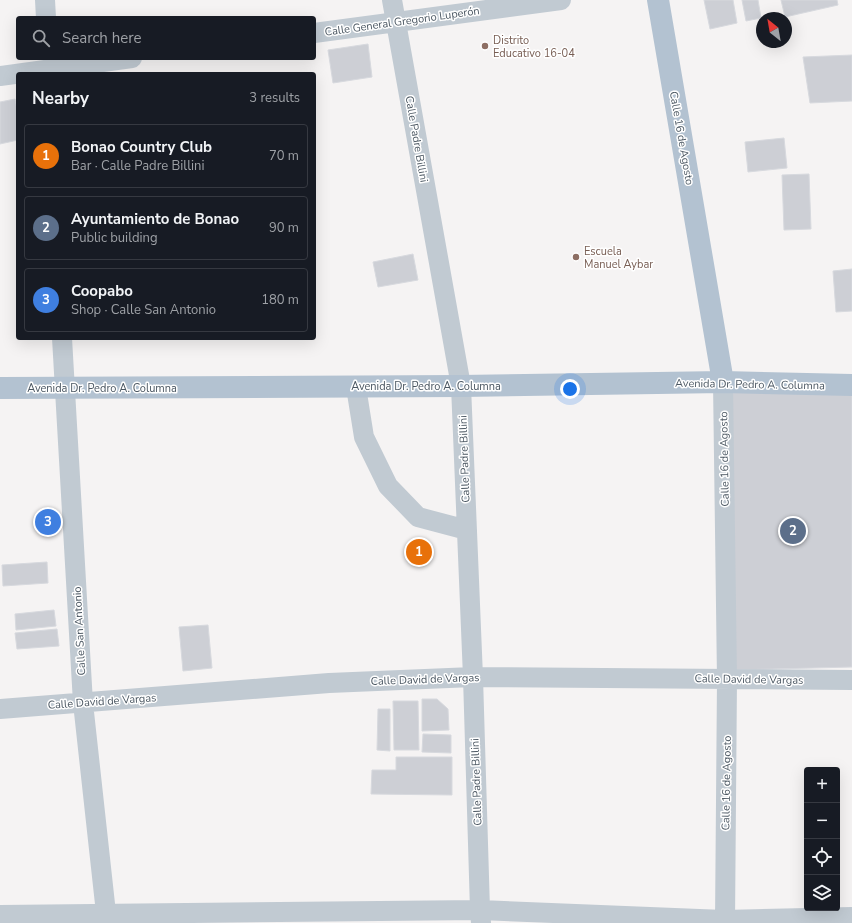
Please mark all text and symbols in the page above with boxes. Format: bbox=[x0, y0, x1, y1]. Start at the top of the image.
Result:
street label: Calle General Gregorio Luperón bbox=[324, 3, 480, 40]
north arrow bbox=[756, 12, 792, 48]
search box bbox=[16, 16, 316, 60]
icon: search bbox=[30, 27, 52, 49]
text: Search here bbox=[62, 28, 142, 48]
place label: Distrito Educativo 16-04 bbox=[493, 33, 575, 61]
marker: Distrito Educativo 16-04 bbox=[480, 41, 490, 51]
text: Nearby bbox=[32, 87, 89, 110]
text: 3 results bbox=[249, 89, 300, 107]
street label: Calle 16 de Agosto bbox=[666, 90, 697, 186]
street label: Calle Padre Billini bbox=[402, 95, 431, 183]
text: Bonao Country Club bbox=[71, 137, 212, 157]
text: 1 bbox=[42, 147, 50, 165]
text: 70 m bbox=[269, 147, 299, 165]
text: Bar · Calle Padre Billini bbox=[71, 157, 204, 175]
text: Ayuntamiento de Bonao bbox=[71, 209, 239, 229]
text: 2 bbox=[42, 219, 50, 237]
text: 90 m bbox=[269, 219, 299, 237]
text: Public building bbox=[71, 229, 158, 247]
place label: Escuela Manuel Aybar bbox=[584, 244, 653, 272]
marker: Escuela Manuel Aybar bbox=[571, 252, 581, 262]
text: Coopabo bbox=[71, 281, 133, 301]
text: 3 bbox=[42, 291, 50, 309]
text: 180 m bbox=[261, 291, 299, 309]
text: Shop · Calle San Antonio bbox=[71, 301, 216, 319]
street label: Avenida Dr. Pedro A. Columna bbox=[675, 376, 825, 393]
street label: Avenida Dr. Pedro A. Columna bbox=[351, 379, 501, 394]
your location bbox=[560, 379, 580, 399]
street label: Avenida Dr. Pedro A. Columna bbox=[27, 381, 177, 396]
street label: Calle 16 de Agosto bbox=[716, 411, 733, 507]
street label: Calle Padre Billini bbox=[455, 415, 474, 503]
pin: 3 bbox=[35, 507, 61, 537]
pin: 2 bbox=[780, 516, 806, 546]
pin: 1 bbox=[406, 537, 432, 567]
street label: Calle San Antonio bbox=[70, 586, 89, 676]
street label: Calle David de Vargas bbox=[370, 670, 480, 689]
street label: Calle David de Vargas bbox=[694, 671, 804, 688]
street label: Calle David de Vargas bbox=[47, 690, 157, 713]
street label: Calle 16 de Agosto bbox=[718, 735, 735, 831]
street label: Calle Padre Billini bbox=[467, 738, 486, 826]
map controls bbox=[804, 767, 840, 911]
button: + bbox=[804, 767, 840, 803]
button: − bbox=[804, 803, 840, 839]
button: locate bbox=[804, 839, 840, 875]
button: layers bbox=[804, 875, 840, 911]

